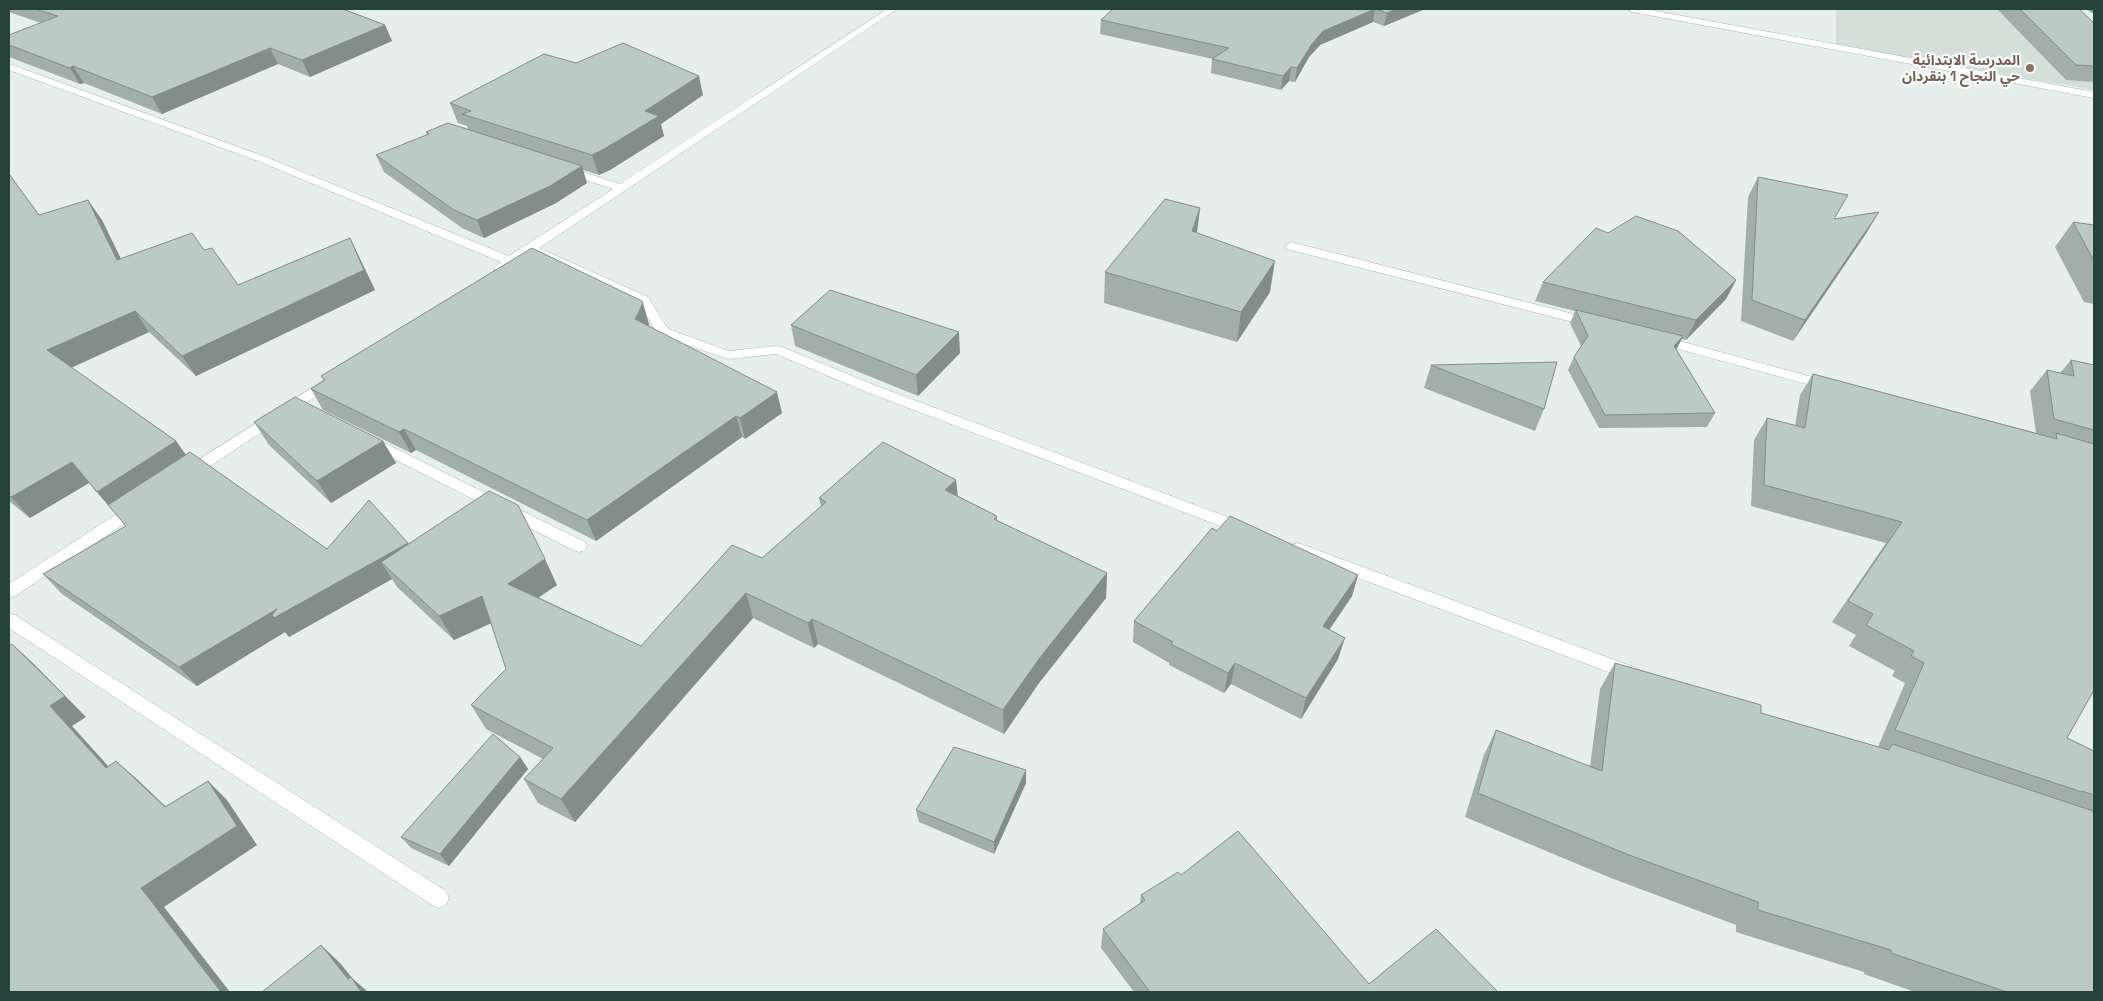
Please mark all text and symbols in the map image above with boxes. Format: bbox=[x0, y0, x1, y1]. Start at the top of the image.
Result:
place label: المدرسة الابتدائية حي النجاح 1 بنقردان bbox=[1902, 51, 2020, 87]
marker: المدرسة الابتدائية حي النجاح 1 بنقردان bbox=[2024, 62, 2036, 74]

